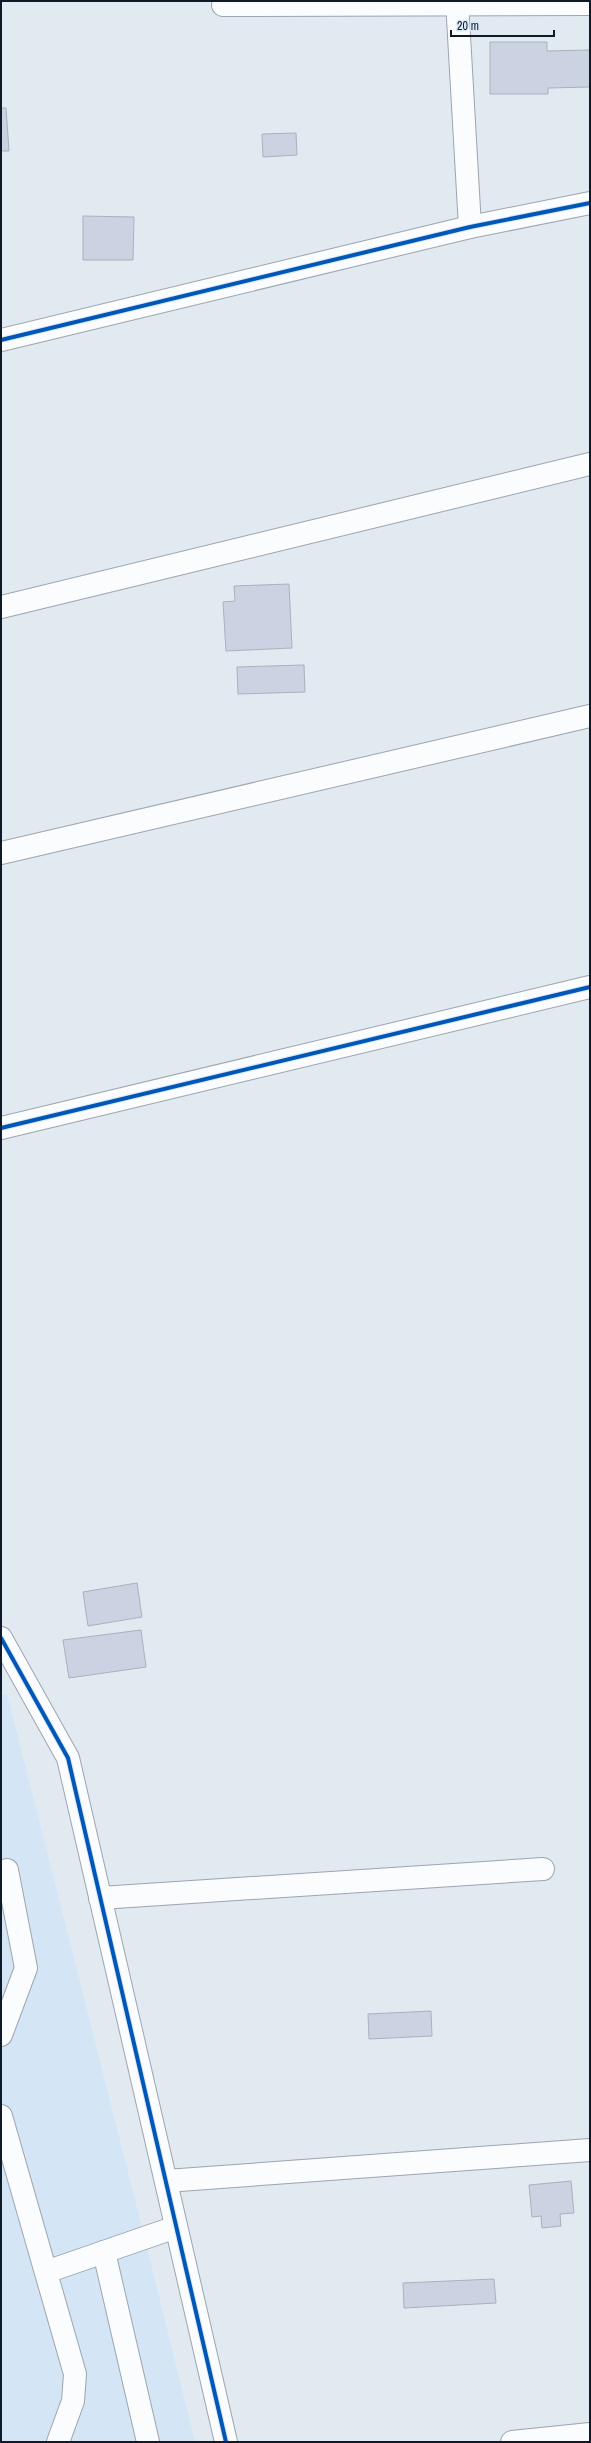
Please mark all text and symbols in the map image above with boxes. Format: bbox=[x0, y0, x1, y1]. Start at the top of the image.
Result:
scale bar bbox=[451, 12, 554, 38]
text: 20 m bbox=[457, 18, 479, 34]

